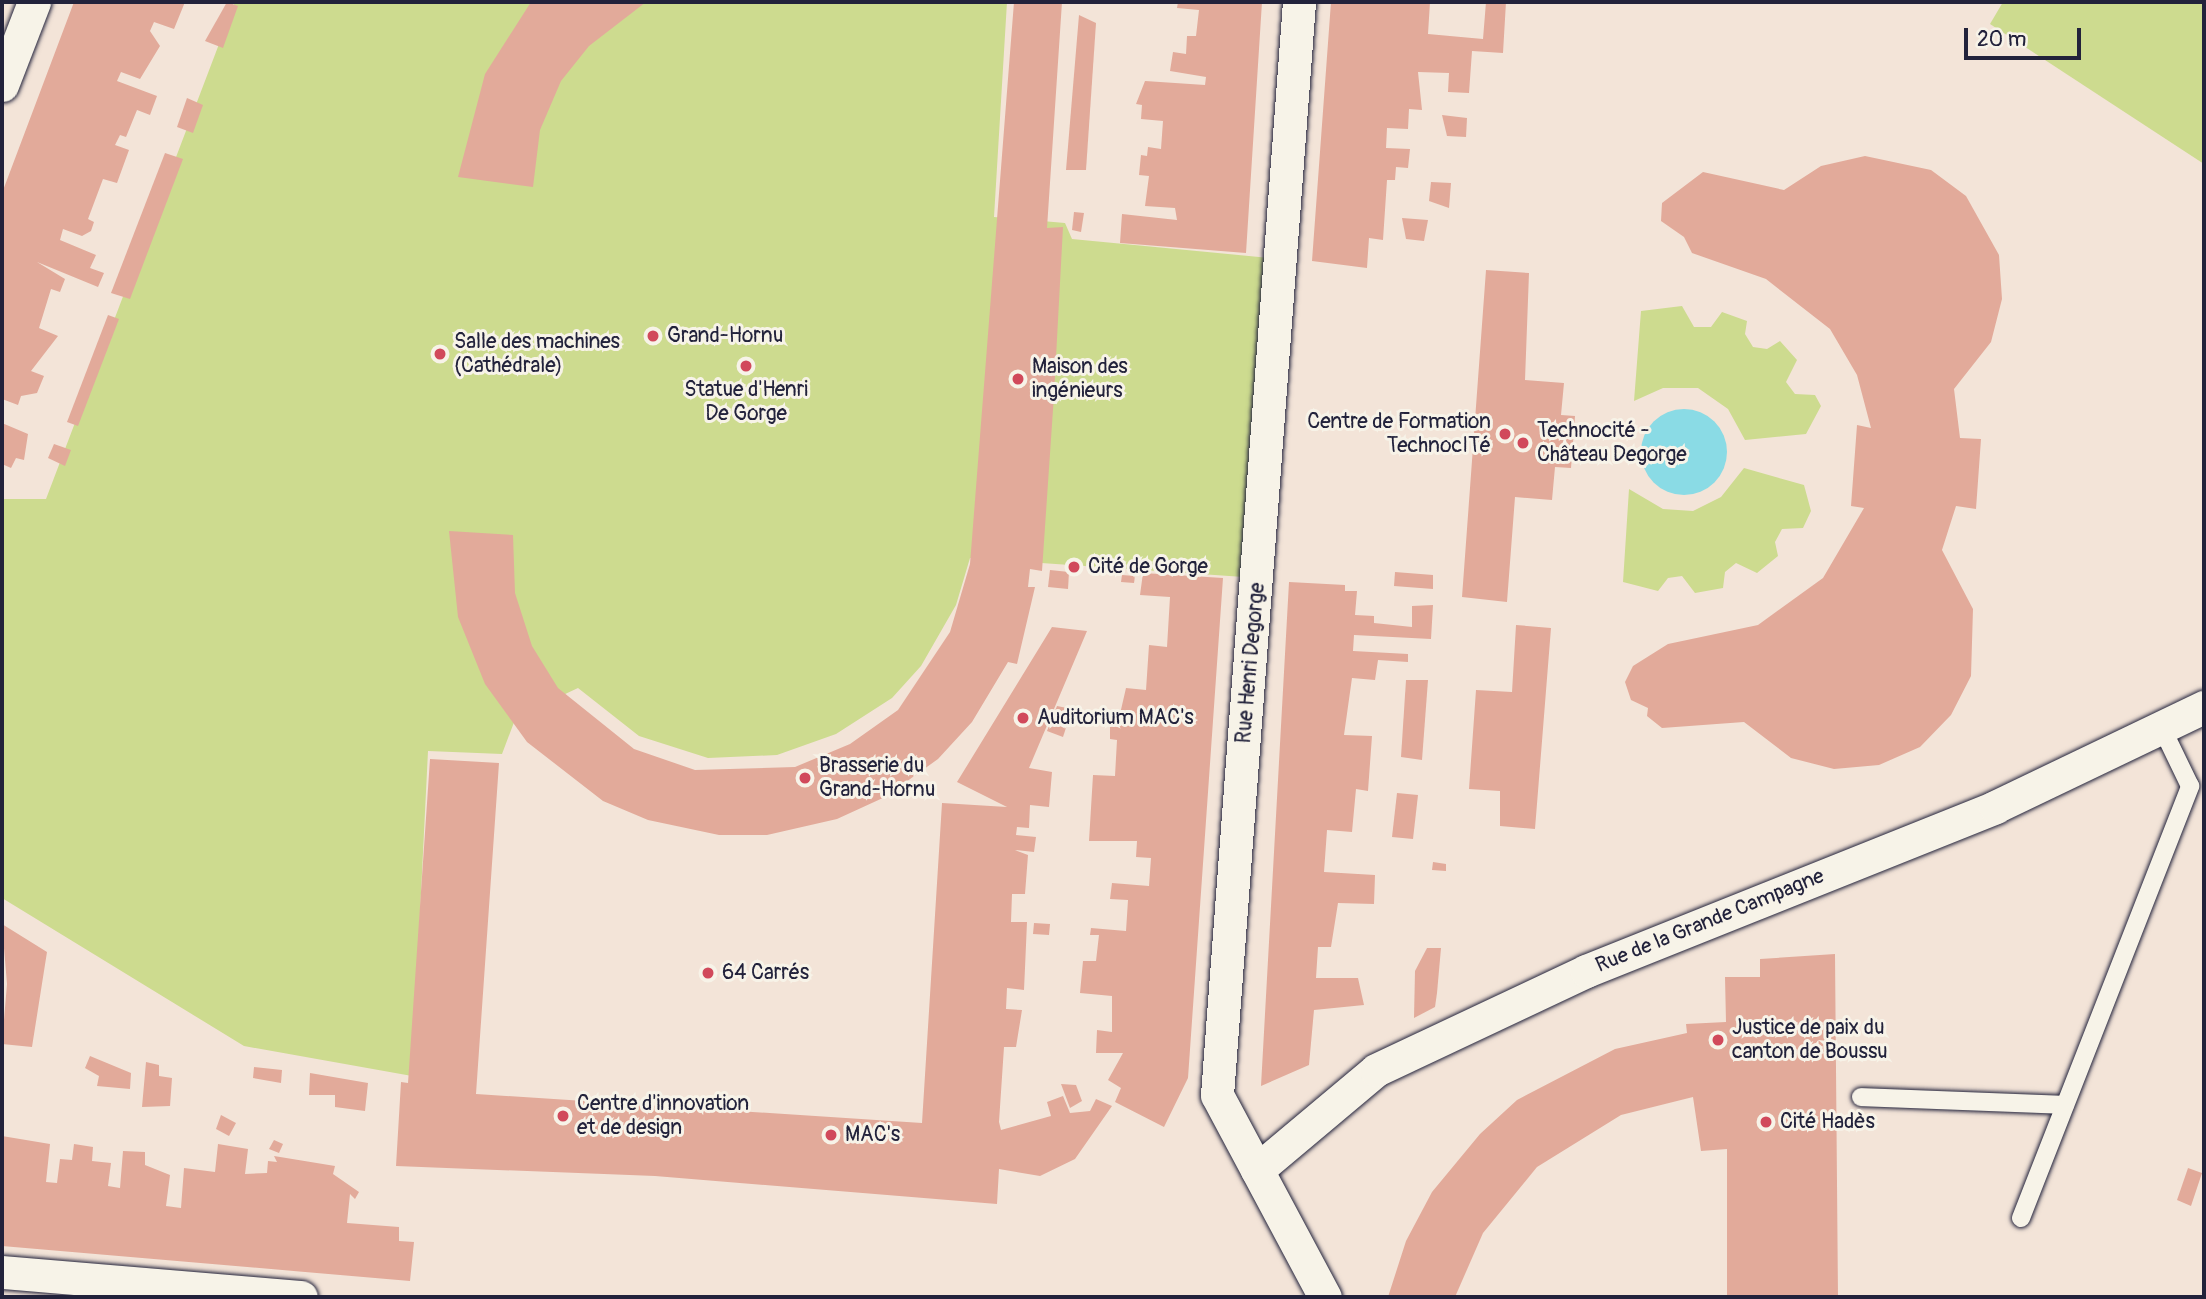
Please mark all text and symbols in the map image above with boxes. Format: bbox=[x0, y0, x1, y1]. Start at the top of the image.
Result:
scale bar bbox=[1968, 14, 2085, 58]
text: 20 m bbox=[1977, 26, 2026, 53]
place label: Grand-Hornu bbox=[667, 323, 783, 349]
marker: Grand-Hornu bbox=[645, 328, 661, 344]
place label: Salle des machines (Cathédrale) bbox=[454, 329, 620, 379]
marker: Salle des machines (Cathédrale) bbox=[432, 346, 448, 362]
place label: Maison des ingénieurs bbox=[1032, 354, 1128, 404]
marker: Statue d'Henri De Gorge bbox=[738, 358, 754, 374]
marker: Maison des ingénieurs bbox=[1010, 371, 1026, 387]
place label: Statue d'Henri De Gorge bbox=[684, 377, 808, 427]
place label: Centre de Formation TechnocITé bbox=[1307, 409, 1491, 459]
place label: Technocité - Château Degorge bbox=[1537, 418, 1687, 468]
marker: Centre de Formation TechnocITé bbox=[1497, 426, 1513, 442]
marker: Technocité - Château Degorge bbox=[1515, 435, 1531, 451]
place label: Cité de Gorge bbox=[1088, 554, 1208, 580]
marker: Cité de Gorge bbox=[1066, 559, 1082, 575]
street label: Rue Henri Degorge bbox=[1231, 581, 1271, 745]
place label: Auditorium MAC's bbox=[1037, 705, 1194, 731]
marker: Auditorium MAC's bbox=[1015, 710, 1031, 726]
place label: Brasserie du Grand-Hornu bbox=[819, 753, 935, 803]
marker: Brasserie du Grand-Hornu bbox=[797, 770, 813, 786]
street label: Rue de la Grande Campagne bbox=[1592, 864, 1828, 978]
place label: 64 Carrés bbox=[722, 960, 809, 986]
marker: 64 Carrés bbox=[700, 965, 716, 981]
place label: Justice de paix du canton de Boussu bbox=[1732, 1015, 1888, 1065]
marker: Justice de paix du canton de Boussu bbox=[1710, 1032, 1726, 1048]
place label: Centre d'innovation et de design bbox=[577, 1091, 749, 1141]
marker: Centre d'innovation et de design bbox=[555, 1108, 571, 1124]
place label: Cité Hadès bbox=[1780, 1109, 1875, 1135]
marker: Cité Hadès bbox=[1758, 1114, 1774, 1130]
place label: MAC's bbox=[845, 1122, 900, 1148]
marker: MAC's bbox=[823, 1127, 839, 1143]

